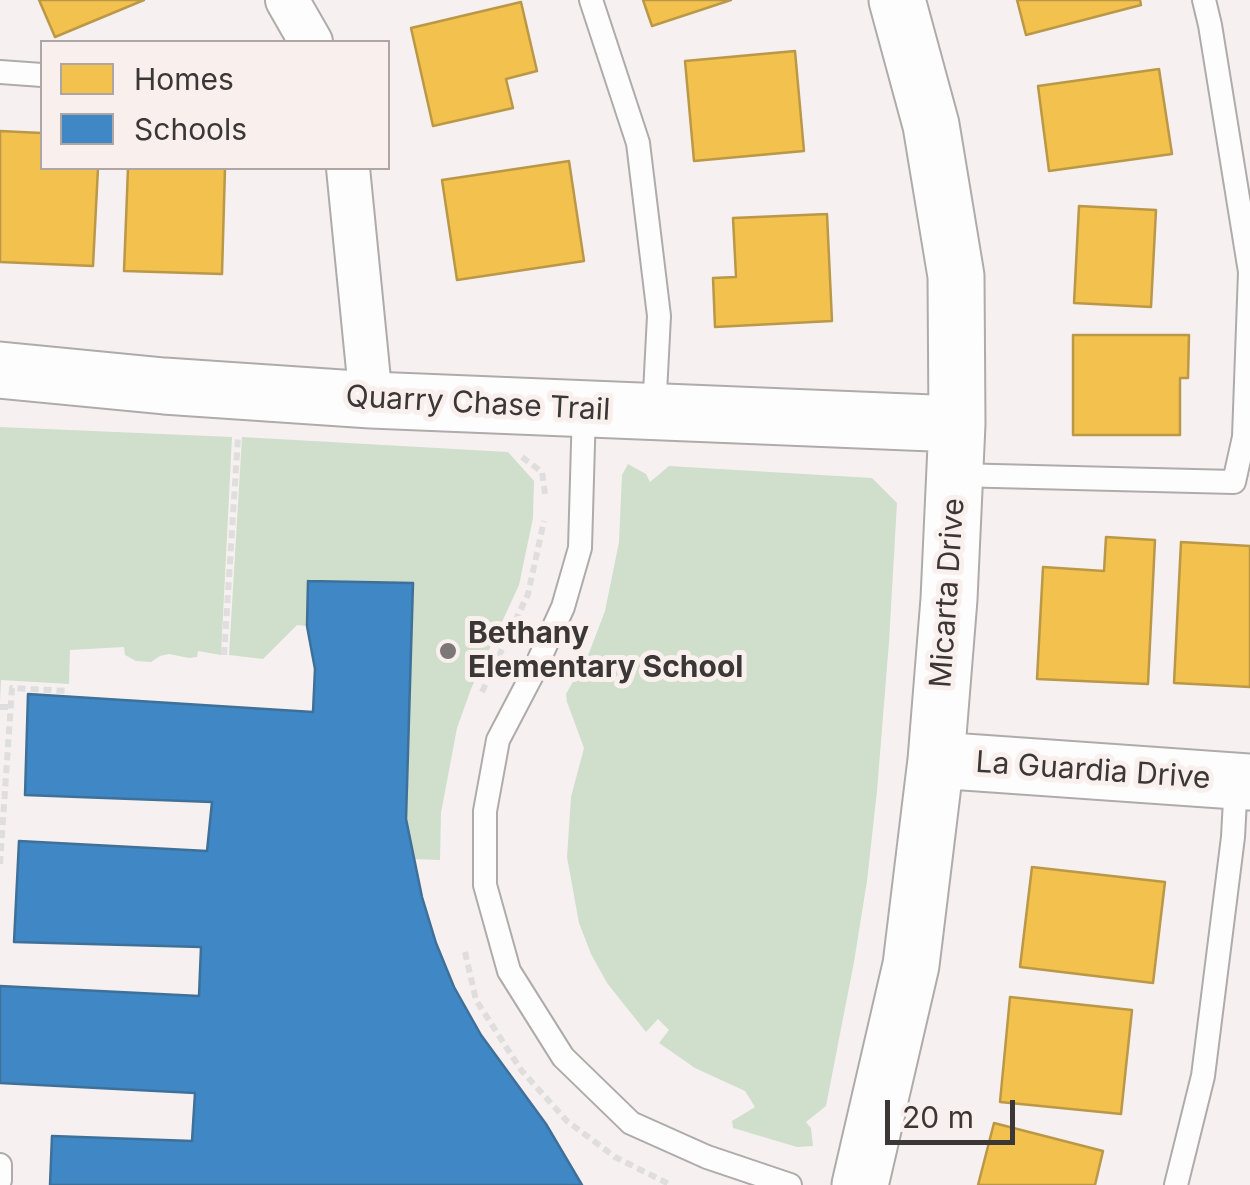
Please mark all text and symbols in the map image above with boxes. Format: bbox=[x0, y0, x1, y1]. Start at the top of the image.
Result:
legend bbox=[40, 40, 390, 170]
text: Homes bbox=[134, 61, 234, 97]
text: Schools bbox=[134, 111, 247, 147]
street label: Quarry Chase Trail bbox=[345, 379, 611, 429]
street label: Micarta Drive bbox=[923, 497, 973, 689]
place label: Bethany Elementary School bbox=[468, 616, 743, 686]
marker: Bethany Elementary School bbox=[437, 640, 459, 662]
street label: La Guardia Drive bbox=[974, 745, 1212, 797]
scale bar bbox=[890, 1080, 1020, 1142]
text: 20 m bbox=[902, 1099, 974, 1135]

